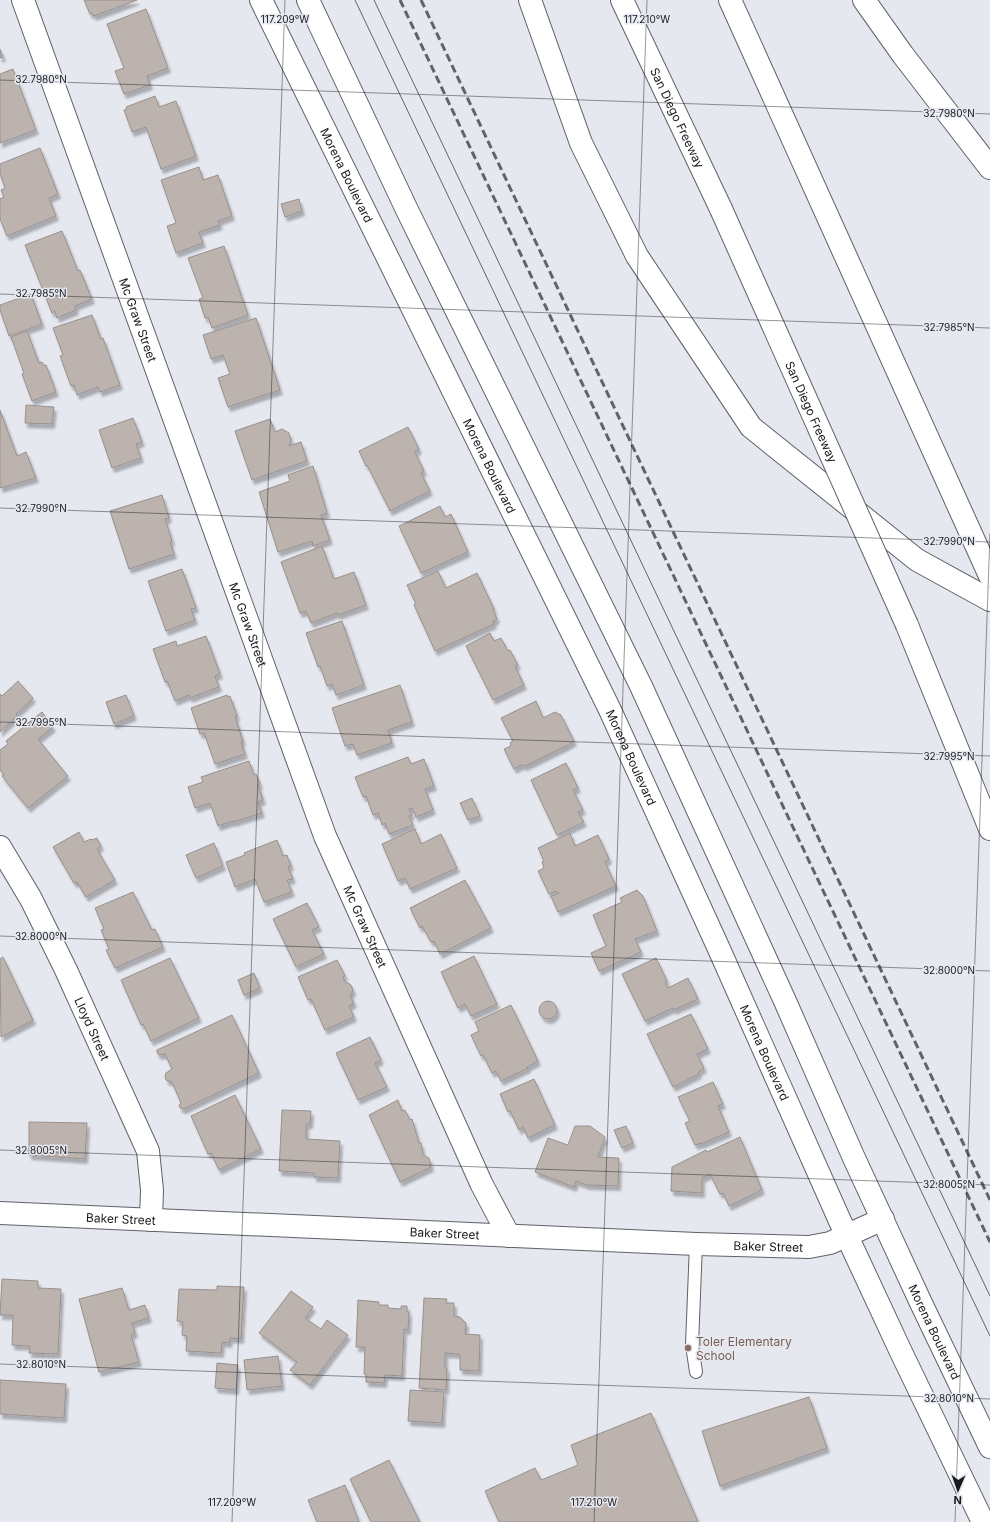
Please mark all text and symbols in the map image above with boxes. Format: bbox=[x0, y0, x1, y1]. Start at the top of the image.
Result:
text: 117.209°W bbox=[261, 13, 309, 25]
text: 117.210°W bbox=[624, 13, 670, 25]
street label: San Diego Freeway bbox=[647, 65, 708, 170]
text: 32.7980°N bbox=[15, 73, 67, 85]
text: 32.7980°N bbox=[923, 107, 975, 119]
street label: Morena Boulevard bbox=[317, 125, 377, 225]
street label: Mc Graw Street bbox=[116, 276, 161, 364]
text: 32.7985°N bbox=[15, 287, 67, 299]
text: 32.7985°N bbox=[923, 321, 975, 333]
street label: San Diego Freeway bbox=[782, 359, 841, 465]
street label: Morena Boulevard bbox=[460, 416, 520, 516]
text: 32.7990°N bbox=[15, 502, 67, 514]
text: 32.7990°N bbox=[923, 535, 975, 547]
street label: Mc Graw Street bbox=[227, 580, 271, 669]
street label: Morena Boulevard bbox=[603, 707, 660, 807]
text: 32.7995°N bbox=[15, 716, 67, 728]
text: 32.7995°N bbox=[923, 750, 975, 762]
street label: Mc Graw Street bbox=[341, 883, 391, 970]
text: 32.8000°N bbox=[15, 930, 67, 942]
text: 32.8000°N bbox=[923, 964, 975, 976]
street label: Lloyd Street bbox=[72, 995, 113, 1063]
street label: Morena Boulevard bbox=[737, 1002, 793, 1103]
text: 32.8005°N bbox=[15, 1144, 67, 1156]
text: 32.8005°N bbox=[923, 1178, 975, 1190]
street label: Baker Street bbox=[86, 1209, 156, 1227]
street label: Baker Street bbox=[409, 1224, 480, 1242]
street label: Baker Street bbox=[733, 1237, 803, 1254]
street label: Morena Boulevard bbox=[906, 1282, 964, 1382]
place label: Toler Elementary School bbox=[696, 1334, 792, 1363]
marker: Toler Elementary School bbox=[683, 1343, 693, 1353]
text: 32.8010°N bbox=[16, 1358, 66, 1370]
text: 32.8010°N bbox=[924, 1392, 974, 1404]
north arrow bbox=[938, 1470, 978, 1510]
text: N bbox=[953, 1493, 962, 1507]
text: 117.209°W bbox=[208, 1496, 256, 1508]
text: 117.210°W bbox=[571, 1496, 617, 1508]

